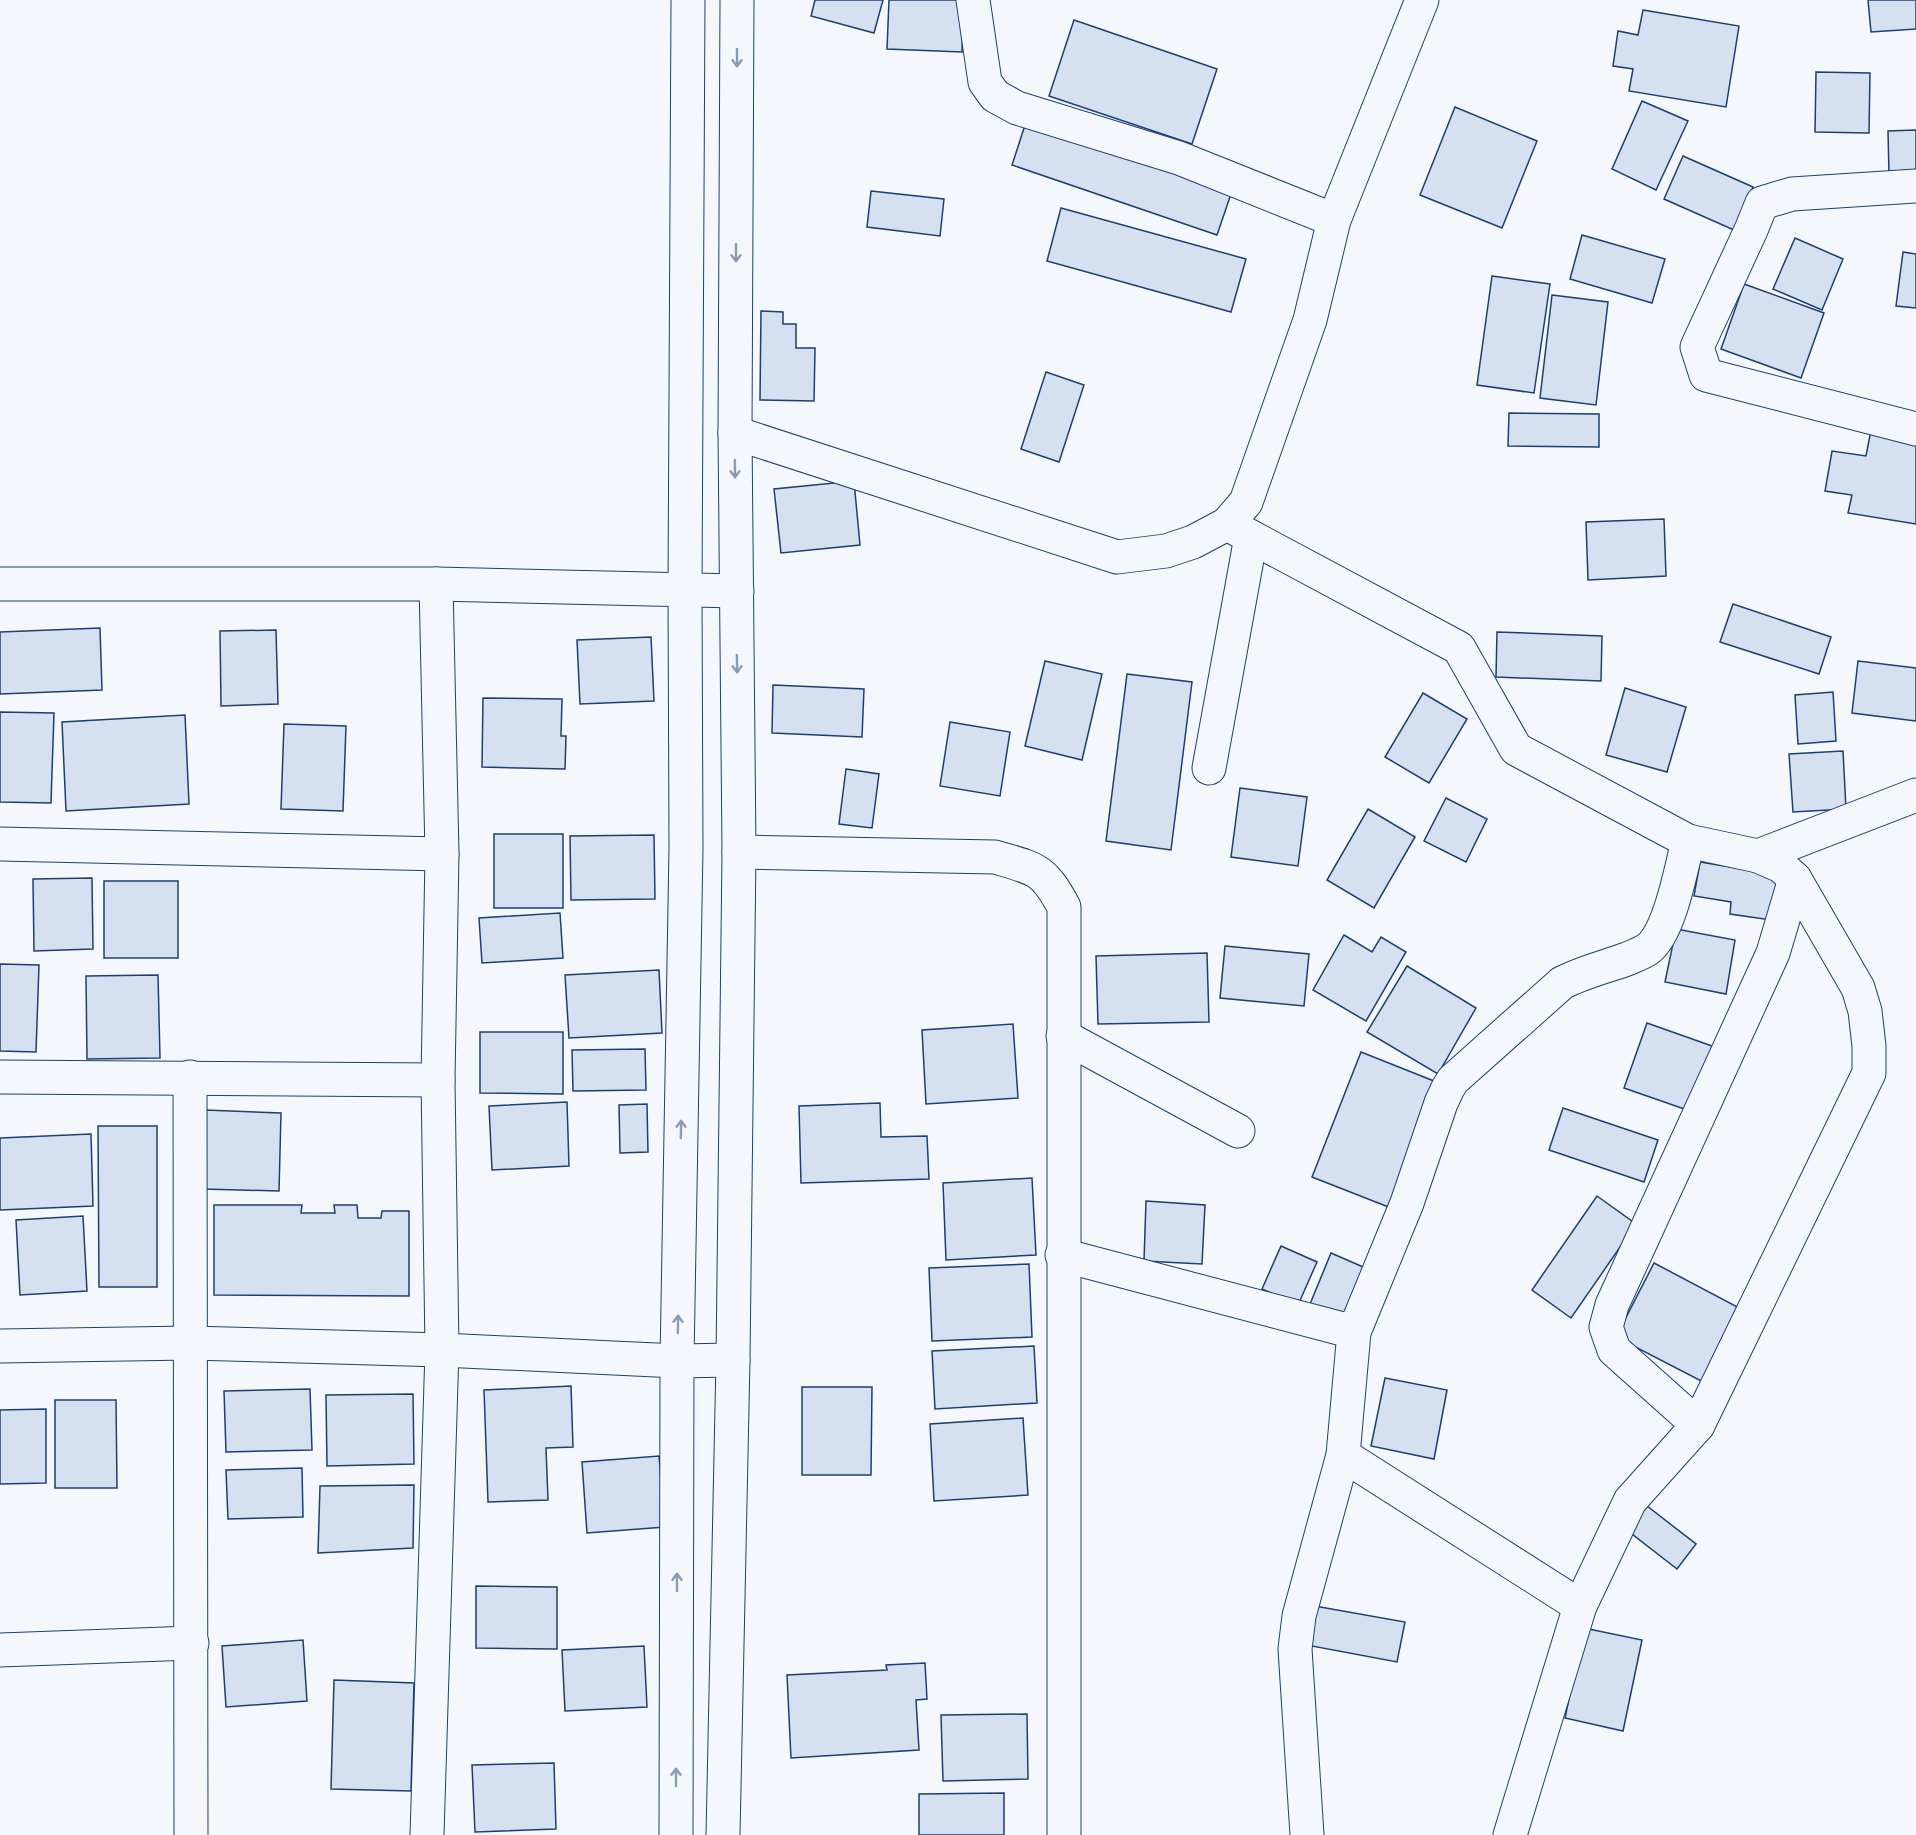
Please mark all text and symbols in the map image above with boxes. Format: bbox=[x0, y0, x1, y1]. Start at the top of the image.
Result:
one-way arrow bbox=[731, 48, 742, 68]
one-way arrow bbox=[730, 243, 742, 263]
one-way arrow bbox=[729, 459, 741, 479]
one-way arrow bbox=[732, 654, 743, 674]
one-way arrow bbox=[675, 1119, 687, 1139]
one-way arrow bbox=[672, 1314, 683, 1334]
one-way arrow bbox=[671, 1572, 683, 1592]
one-way arrow bbox=[670, 1767, 682, 1787]

